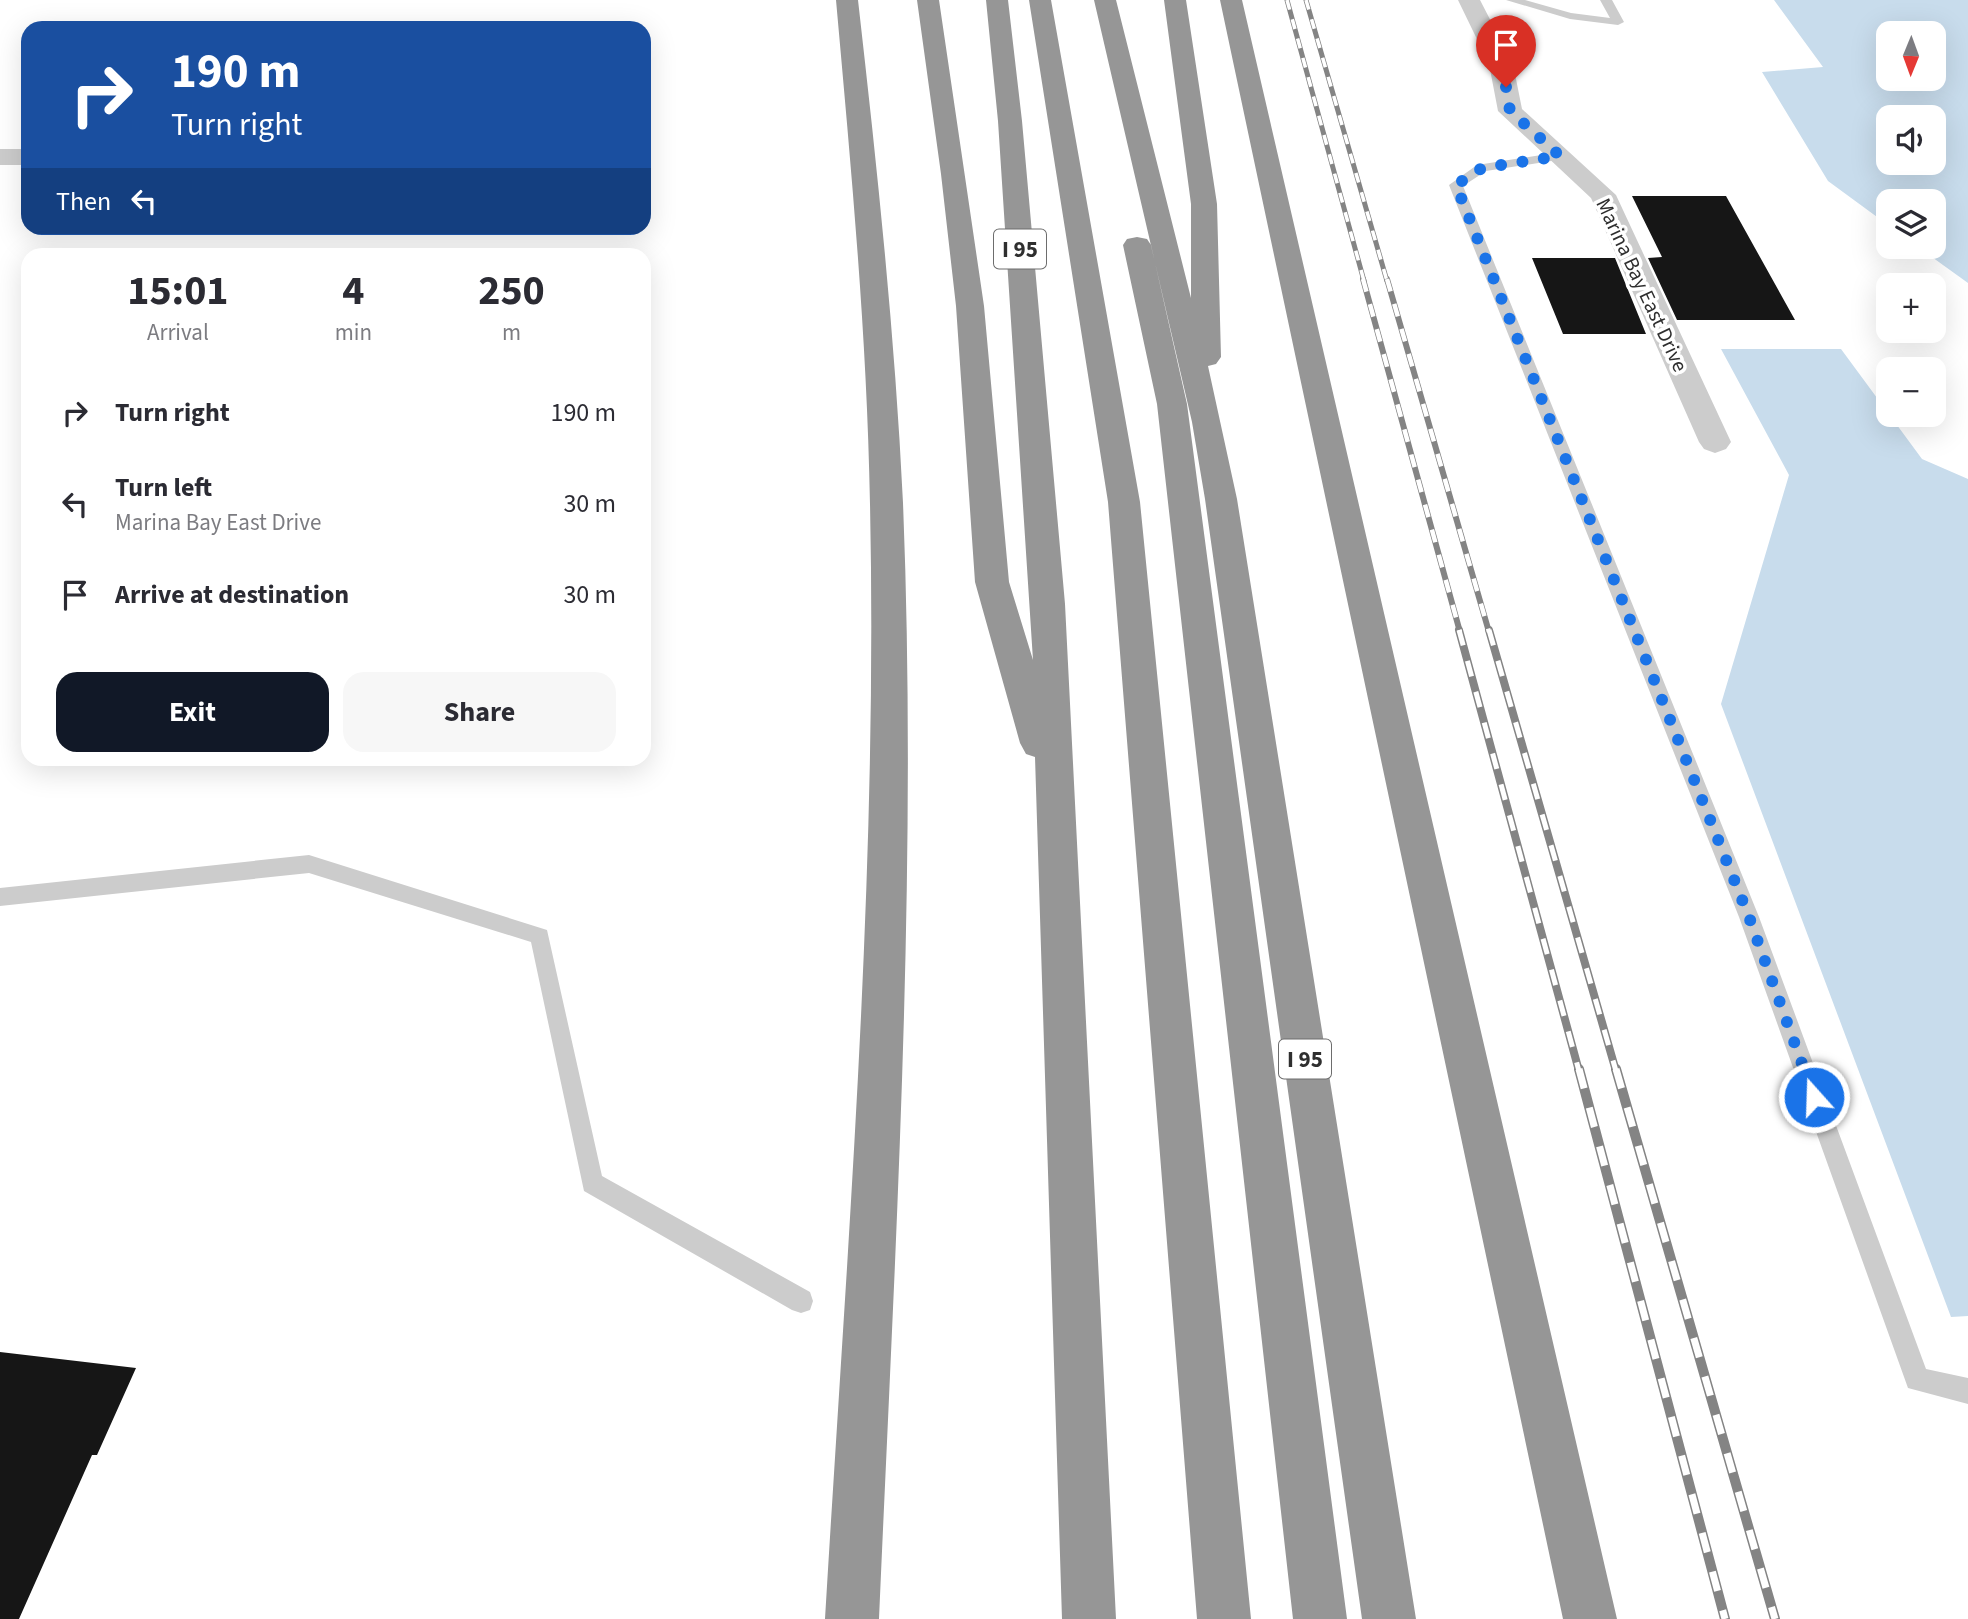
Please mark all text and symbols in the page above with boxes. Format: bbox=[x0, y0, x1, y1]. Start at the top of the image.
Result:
pin bbox=[1476, 15, 1536, 87]
north arrow bbox=[1876, 21, 1946, 91]
map controls bbox=[1876, 21, 1946, 427]
icon: arrive bbox=[1487, 26, 1525, 64]
text: 190 m bbox=[171, 37, 300, 107]
icon: right bbox=[56, 49, 147, 140]
text: Turn right bbox=[171, 102, 302, 148]
button: sound bbox=[1876, 105, 1946, 175]
icon: left bbox=[125, 182, 163, 220]
text: Then bbox=[56, 183, 111, 220]
button: layers bbox=[1876, 189, 1946, 259]
street label: Marina Bay East Drive bbox=[1589, 193, 1695, 377]
road number: I 95 bbox=[994, 230, 1046, 268]
text: 15:01 bbox=[127, 261, 229, 321]
text: 4 bbox=[342, 261, 364, 321]
text: 250 bbox=[478, 261, 545, 321]
button: + bbox=[1876, 273, 1946, 343]
text: Arrival bbox=[147, 316, 209, 349]
text: min bbox=[335, 316, 372, 349]
text: m bbox=[502, 316, 521, 349]
button: − bbox=[1876, 357, 1946, 427]
icon: right bbox=[56, 394, 94, 432]
text: Turn right bbox=[115, 394, 230, 431]
text: 190 m bbox=[550, 394, 616, 431]
text: Turn left bbox=[115, 469, 212, 506]
icon: left bbox=[56, 485, 94, 523]
text: 30 m bbox=[563, 485, 616, 522]
text: Marina Bay East Drive bbox=[115, 506, 321, 539]
icon: arrive bbox=[56, 576, 94, 614]
text: Arrive at destination bbox=[115, 576, 349, 613]
text: 30 m bbox=[563, 576, 616, 613]
button: Exit bbox=[56, 672, 329, 752]
button: Share bbox=[343, 672, 616, 752]
road number: I 95 bbox=[1279, 1040, 1331, 1078]
position arrow bbox=[1777, 1060, 1851, 1134]

